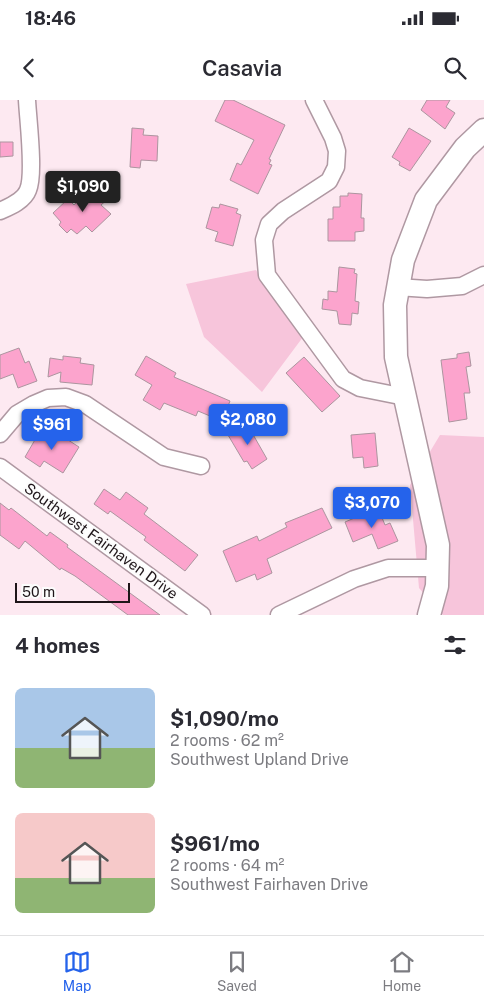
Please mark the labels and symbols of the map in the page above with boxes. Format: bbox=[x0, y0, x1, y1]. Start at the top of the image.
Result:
pin: $1,090 bbox=[42, 170, 124, 213]
pin: $2,080 bbox=[207, 404, 289, 446]
pin: $961 bbox=[22, 408, 82, 451]
street label: Southwest Fairhaven Drive bbox=[21, 479, 181, 602]
pin: $3,070 bbox=[331, 486, 413, 529]
scale bar bbox=[15, 580, 130, 603]

